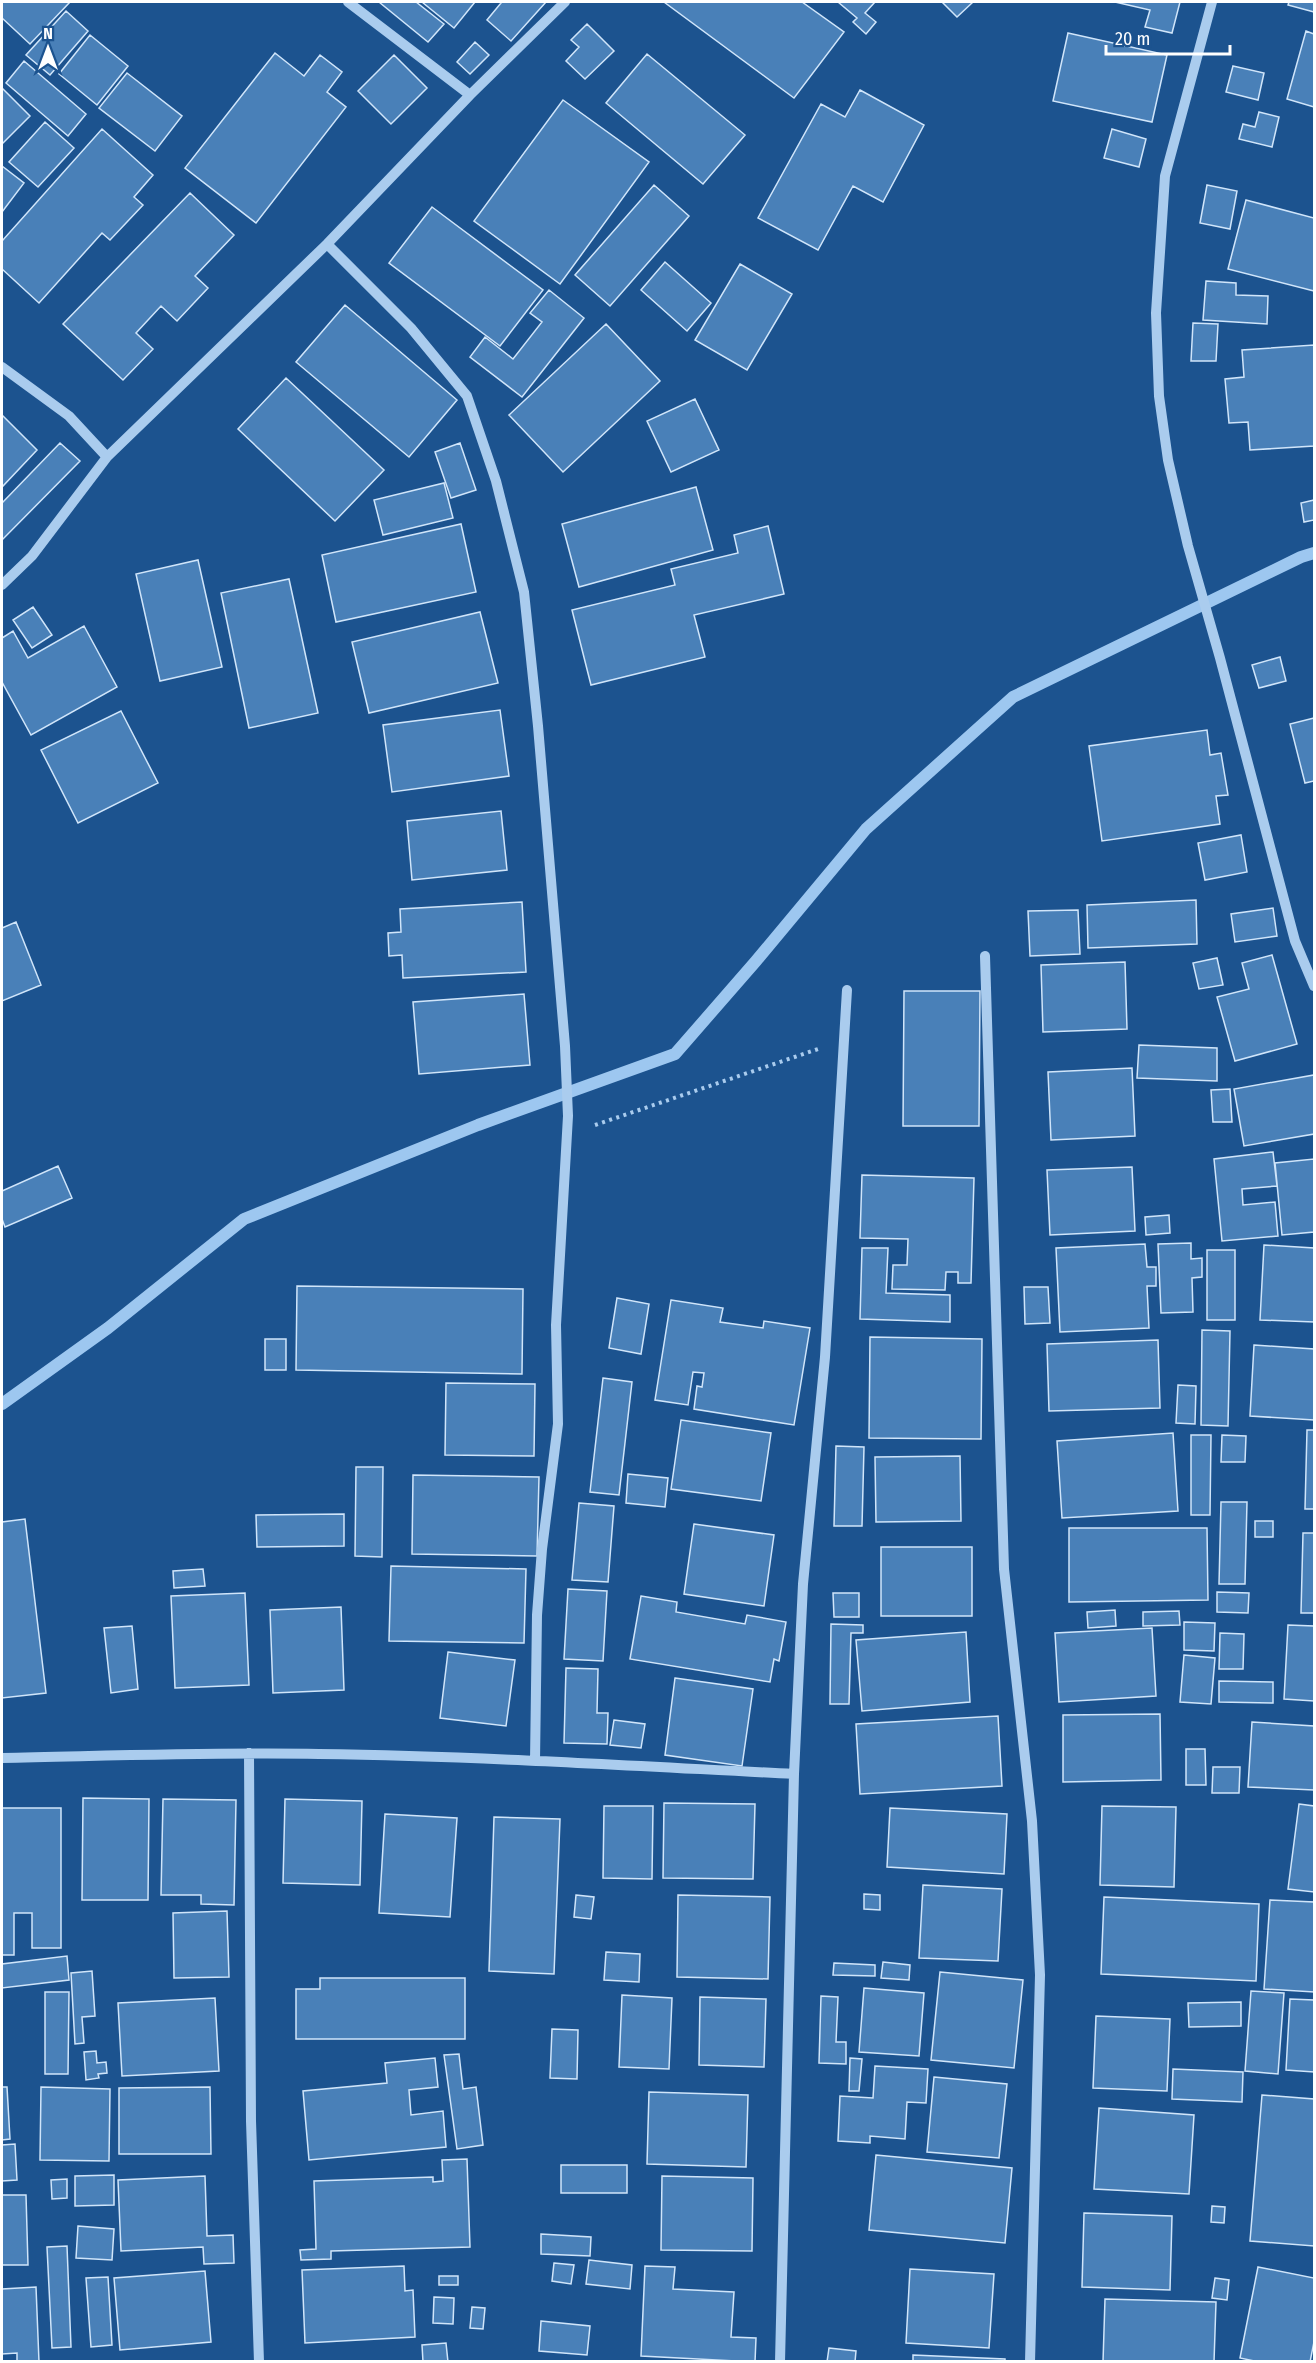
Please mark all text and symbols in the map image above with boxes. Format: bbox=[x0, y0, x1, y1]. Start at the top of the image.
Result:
north arrow bbox=[18, 18, 78, 78]
scale bar bbox=[1106, 18, 1230, 56]
text: N bbox=[43, 24, 53, 43]
text: 20 m bbox=[1115, 28, 1150, 50]

